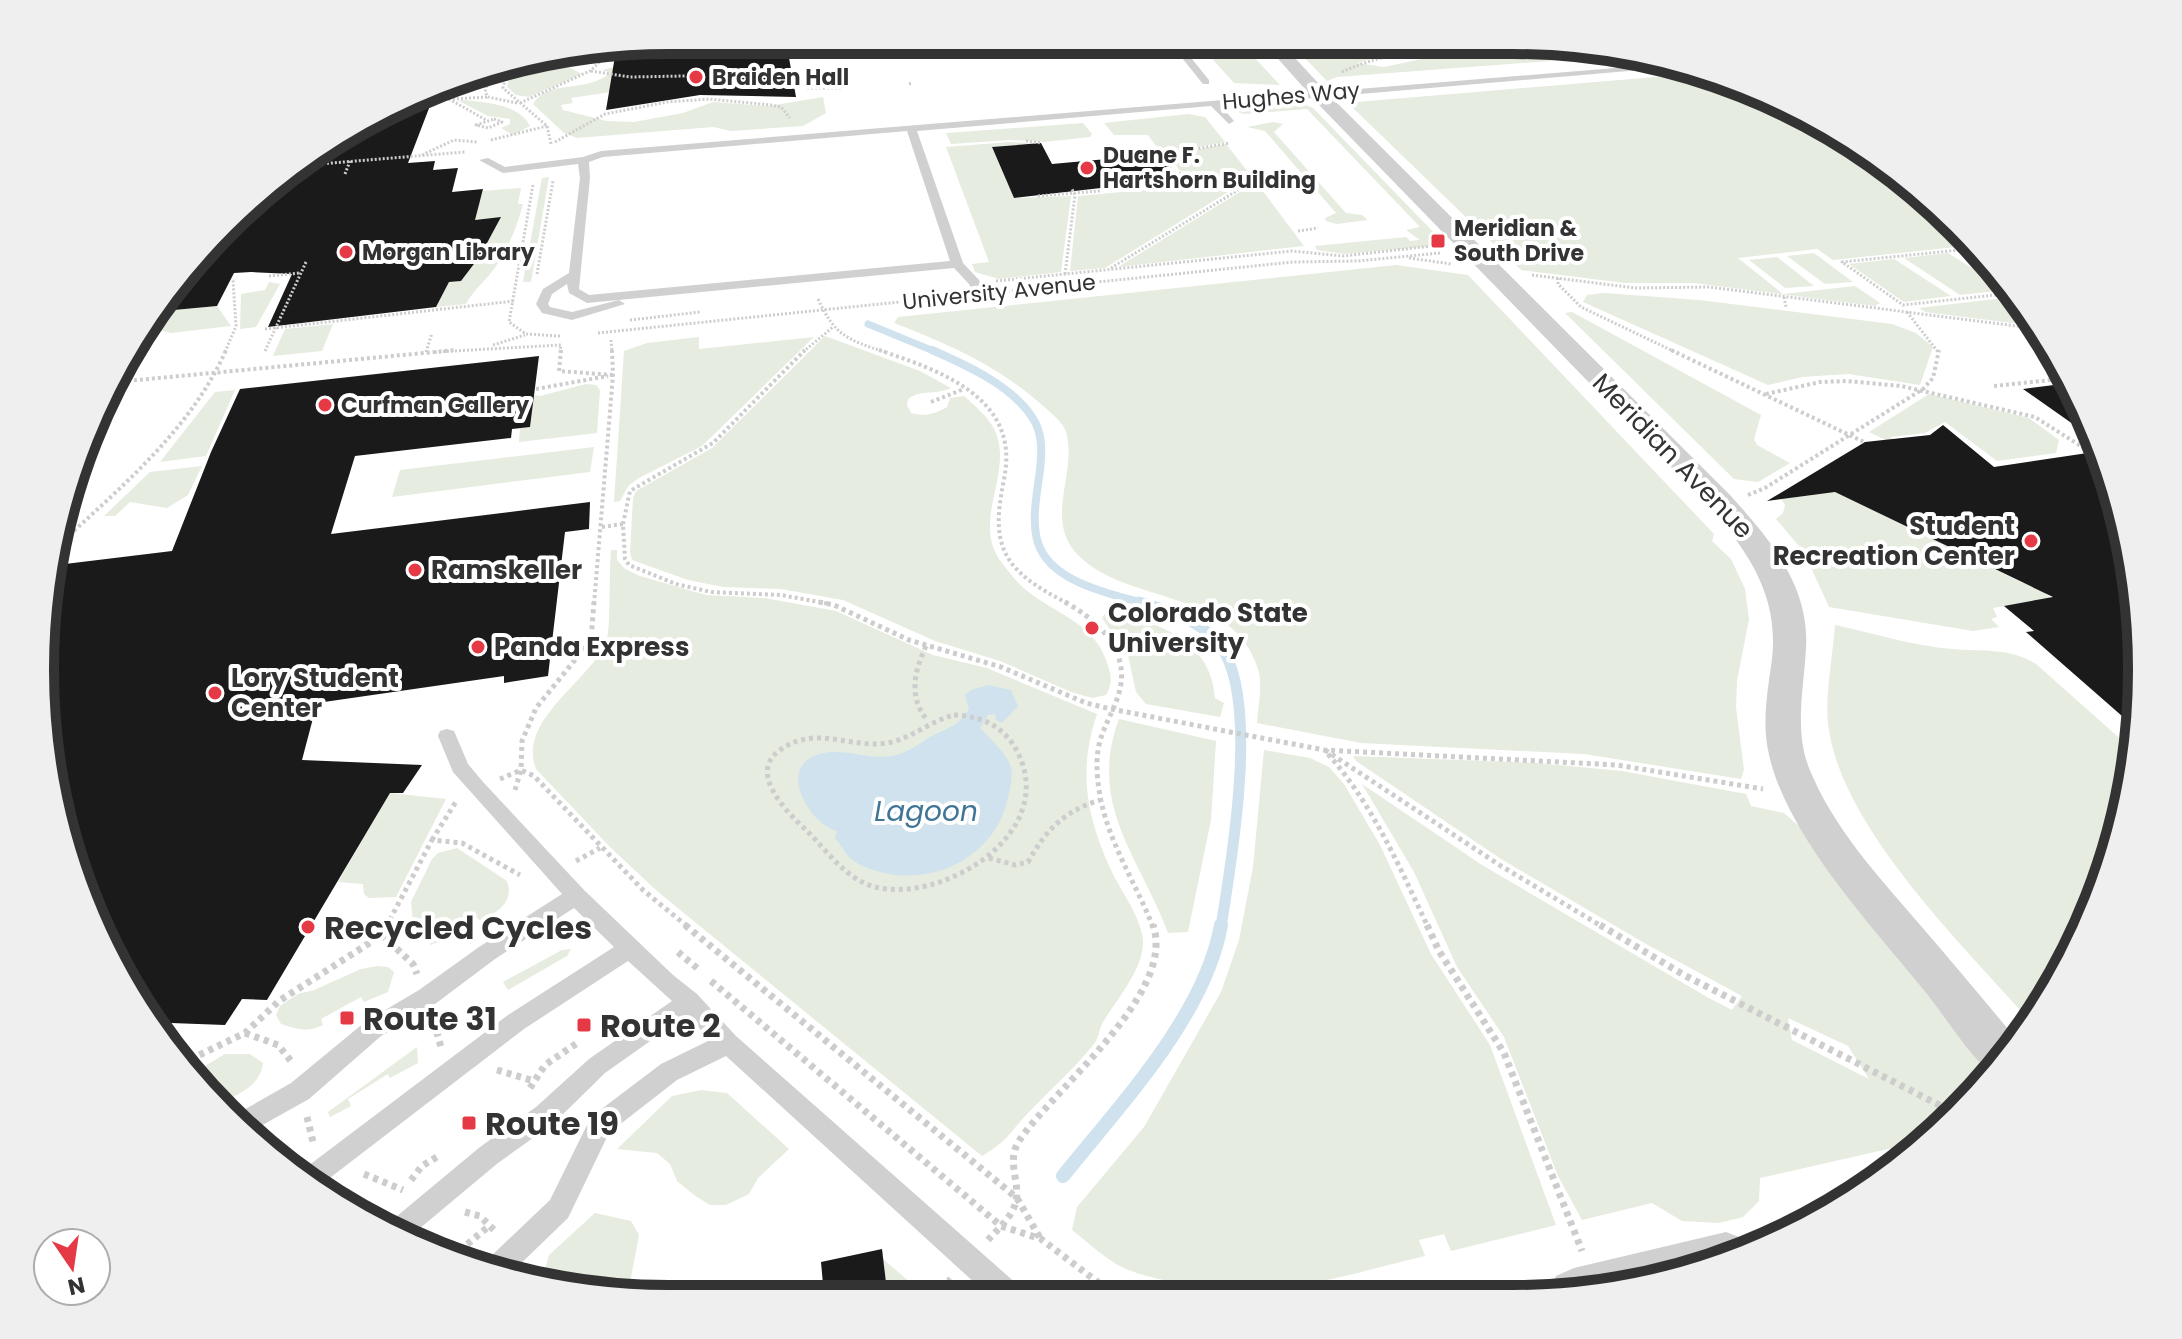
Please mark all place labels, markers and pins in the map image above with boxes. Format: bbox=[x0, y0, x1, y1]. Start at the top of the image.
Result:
place label: Braiden Hall bbox=[712, 62, 849, 93]
marker: Braiden Hall bbox=[687, 68, 705, 86]
place label: Duane F. Hartshorn Building bbox=[1103, 140, 1316, 196]
marker: Duane F. Hartshorn Building bbox=[1078, 159, 1096, 177]
place label: Meridian & South Drive bbox=[1454, 213, 1584, 269]
marker: Meridian & South Drive bbox=[1429, 232, 1447, 250]
place label: Morgan Library bbox=[362, 237, 535, 268]
marker: Morgan Library bbox=[337, 243, 355, 261]
place label: Curfman Gallery bbox=[341, 390, 529, 421]
marker: Curfman Gallery bbox=[316, 396, 334, 414]
place label: Student Recreation Center bbox=[1773, 508, 2015, 574]
marker: Student Recreation Center bbox=[2022, 532, 2040, 550]
place label: Ramskeller bbox=[431, 552, 582, 588]
marker: Ramskeller bbox=[406, 561, 424, 579]
place label: Colorado State University bbox=[1108, 595, 1308, 661]
marker: Colorado State University bbox=[1083, 619, 1101, 637]
place label: Panda Express bbox=[494, 629, 689, 665]
marker: Panda Express bbox=[469, 638, 487, 656]
place label: Lory Student Center bbox=[231, 660, 399, 726]
marker: Lory Student Center bbox=[206, 684, 224, 702]
place label: Recycled Cycles bbox=[324, 905, 592, 950]
marker: Recycled Cycles bbox=[299, 918, 317, 936]
place label: Route 31 bbox=[363, 996, 497, 1041]
place label: Route 2 bbox=[600, 1003, 721, 1048]
marker: Route 31 bbox=[338, 1009, 356, 1027]
marker: Route 2 bbox=[575, 1016, 593, 1034]
place label: Route 19 bbox=[485, 1101, 619, 1146]
marker: Route 19 bbox=[460, 1114, 478, 1132]

